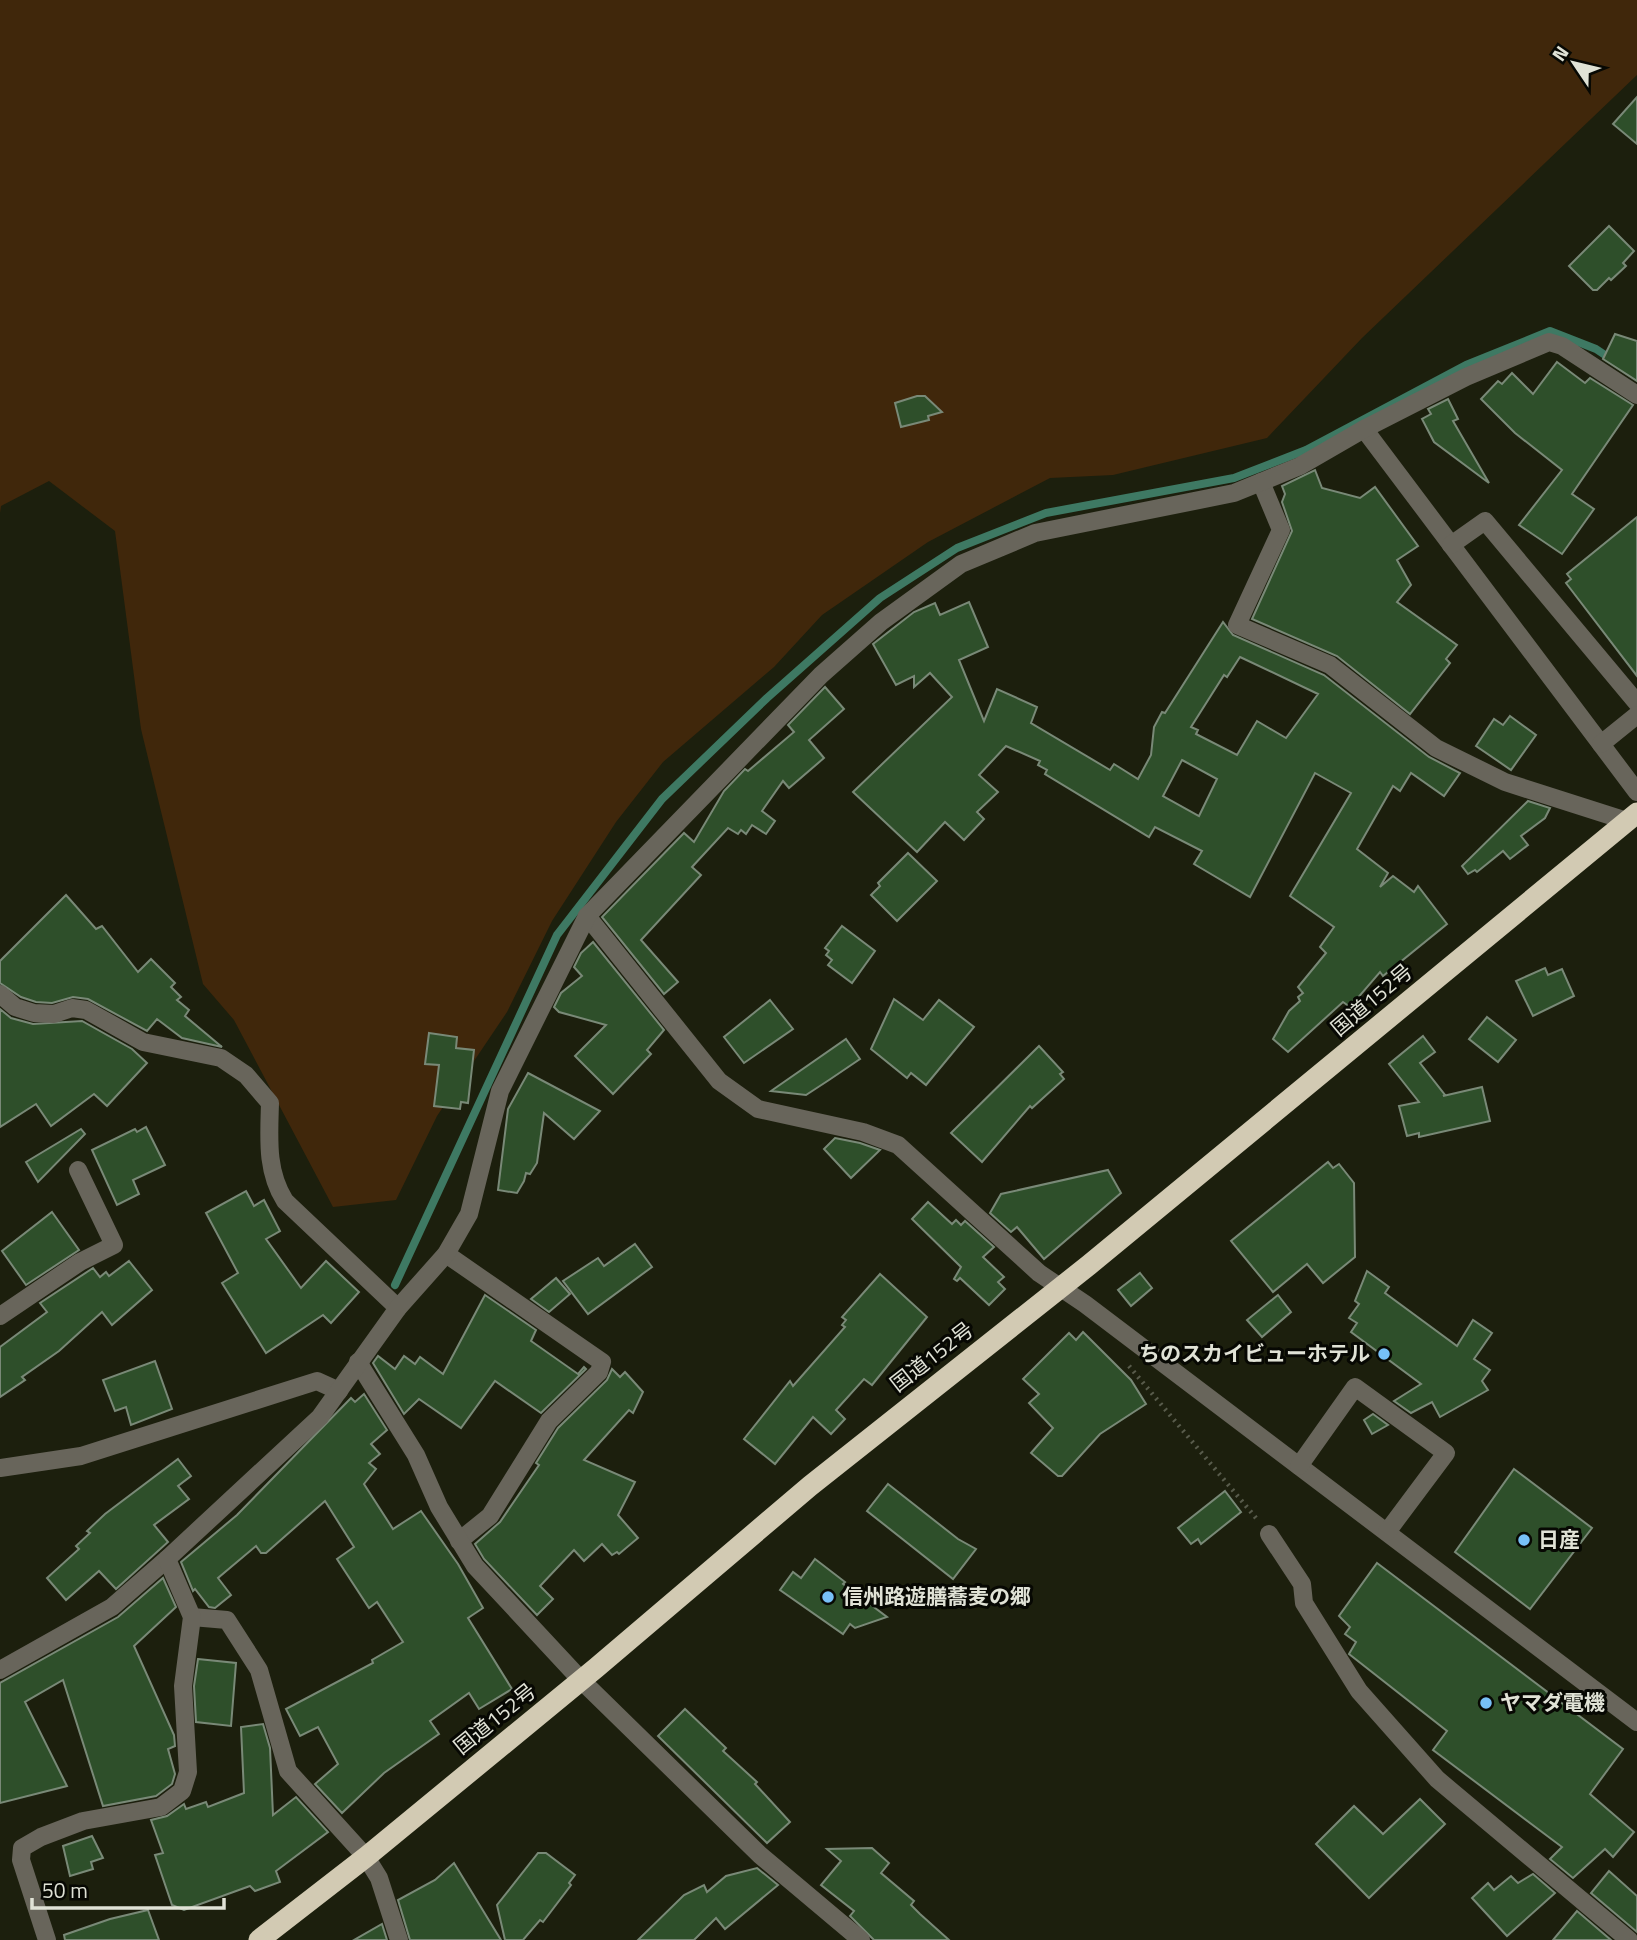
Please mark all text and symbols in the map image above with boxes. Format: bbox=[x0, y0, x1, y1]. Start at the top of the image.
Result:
north arrow bbox=[1539, 28, 1609, 98]
text: N bbox=[1544, 39, 1575, 67]
street label: 国道152号 bbox=[1323, 955, 1419, 1043]
street label: 国道152号 bbox=[883, 1313, 980, 1399]
place label: ちのスカイビューホテル bbox=[1139, 1337, 1370, 1369]
marker: ちのスカイビューホテル bbox=[1376, 1346, 1392, 1362]
place label: 日産 bbox=[1538, 1523, 1580, 1555]
marker: 日産 bbox=[1516, 1532, 1532, 1548]
place label: 信州路遊膳蕎麦の郷 bbox=[842, 1580, 1031, 1612]
marker: 信州路遊膳蕎麦の郷 bbox=[820, 1589, 836, 1605]
street label: 国道152号 bbox=[446, 1675, 543, 1762]
place label: ヤマダ電機 bbox=[1500, 1686, 1605, 1718]
marker: ヤマダ電機 bbox=[1478, 1695, 1494, 1711]
scale bar bbox=[32, 1867, 224, 1911]
text: 50 m bbox=[42, 1874, 88, 1906]

